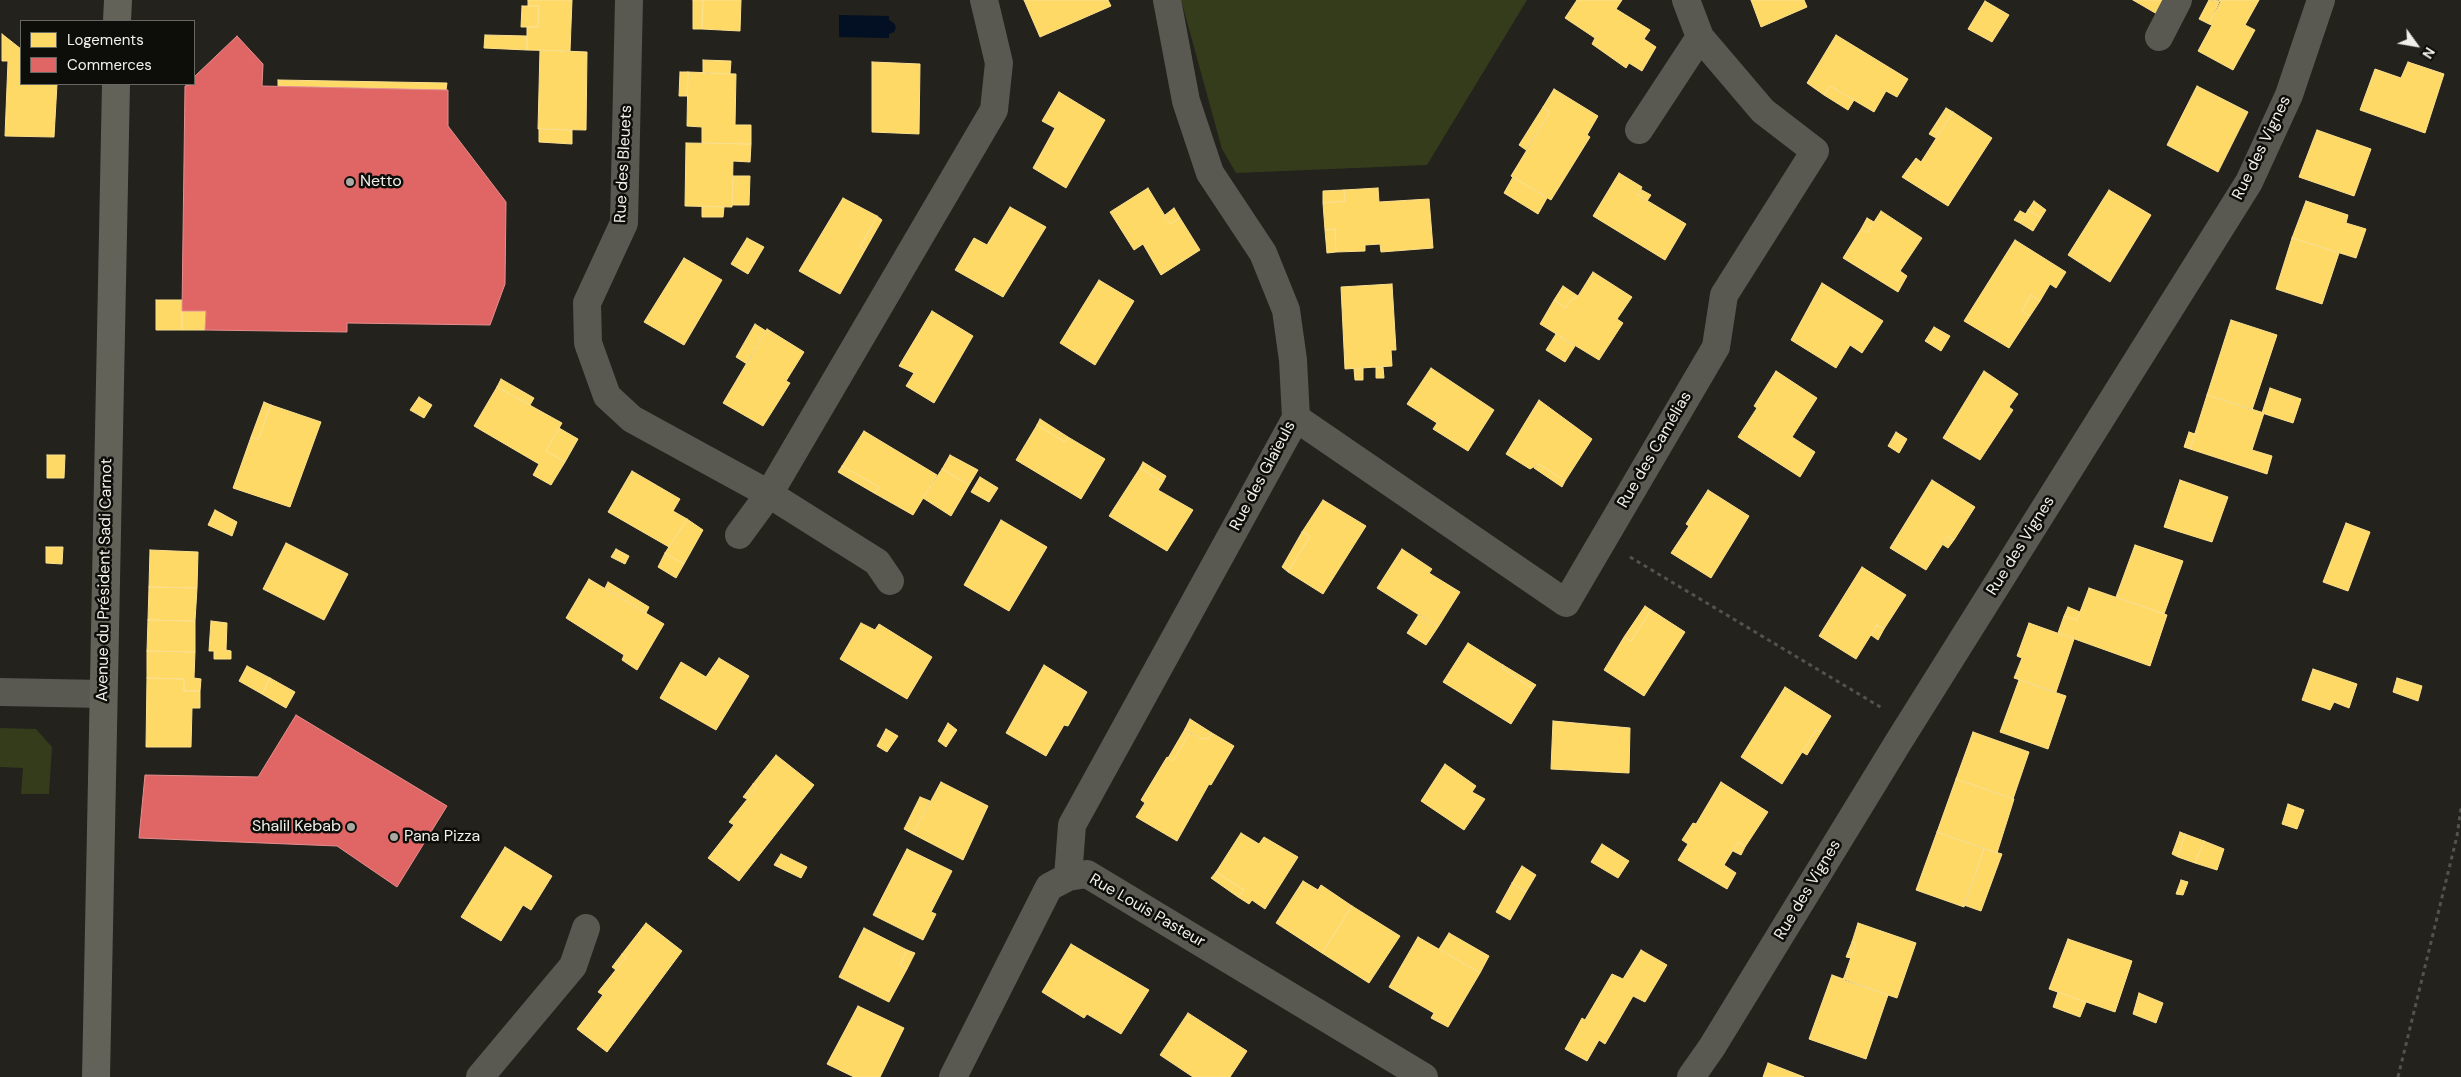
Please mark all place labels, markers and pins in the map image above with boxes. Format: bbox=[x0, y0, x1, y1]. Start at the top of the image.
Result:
place label: Netto bbox=[360, 172, 402, 192]
marker: Netto bbox=[344, 176, 356, 188]
place label: Shalil Kebab bbox=[252, 817, 341, 837]
marker: Shalil Kebab bbox=[345, 821, 357, 833]
place label: Pana Pizza bbox=[404, 827, 480, 847]
marker: Pana Pizza bbox=[388, 831, 400, 843]

